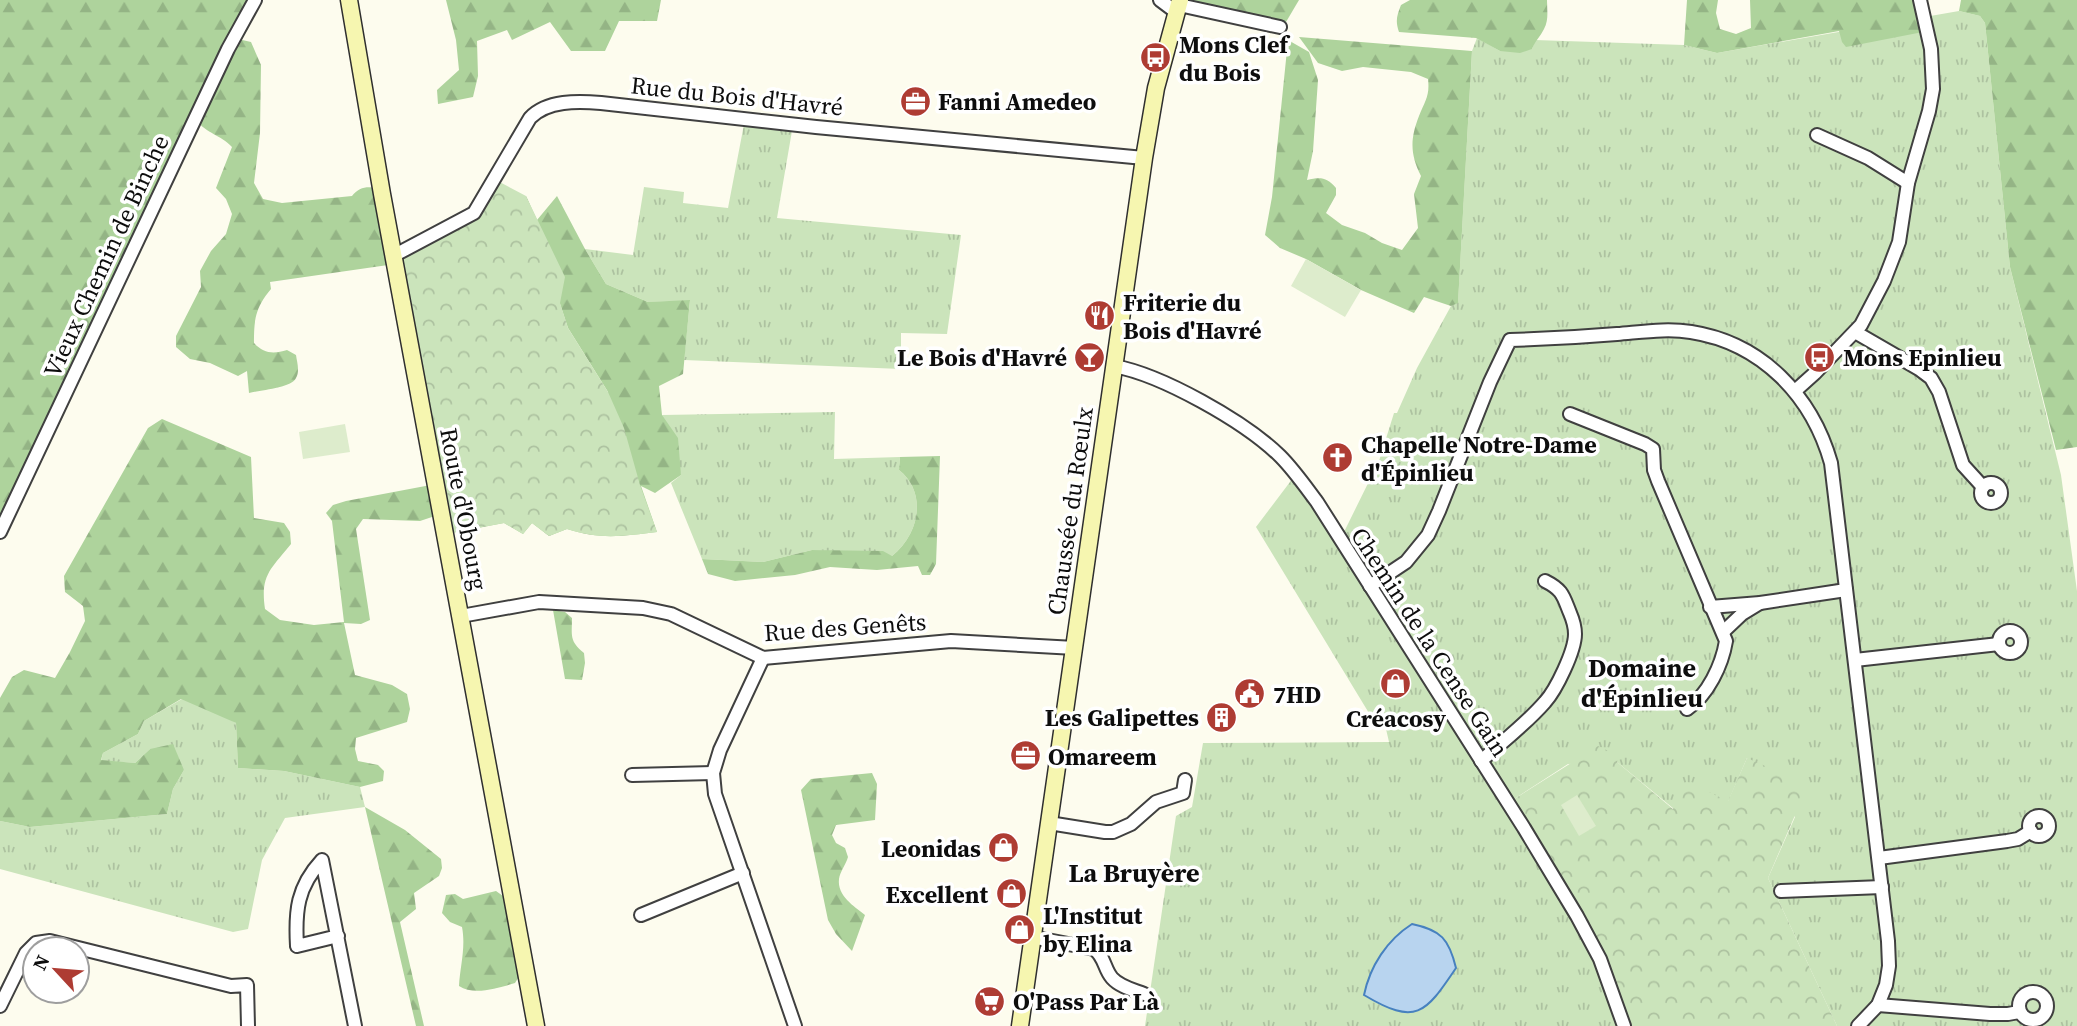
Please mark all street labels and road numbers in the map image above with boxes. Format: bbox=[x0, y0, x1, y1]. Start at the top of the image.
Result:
street label: Rue du Bois d'Havré bbox=[629, 68, 845, 124]
street label: Vieux Chemin de Binche bbox=[35, 129, 177, 383]
street label: Chaussée du Rœulx bbox=[1039, 404, 1101, 617]
street label: Route d'Obourg bbox=[432, 425, 496, 593]
street label: Chemin de la Cense Gain bbox=[1343, 521, 1517, 763]
street label: Rue des Genêts bbox=[763, 605, 927, 649]

